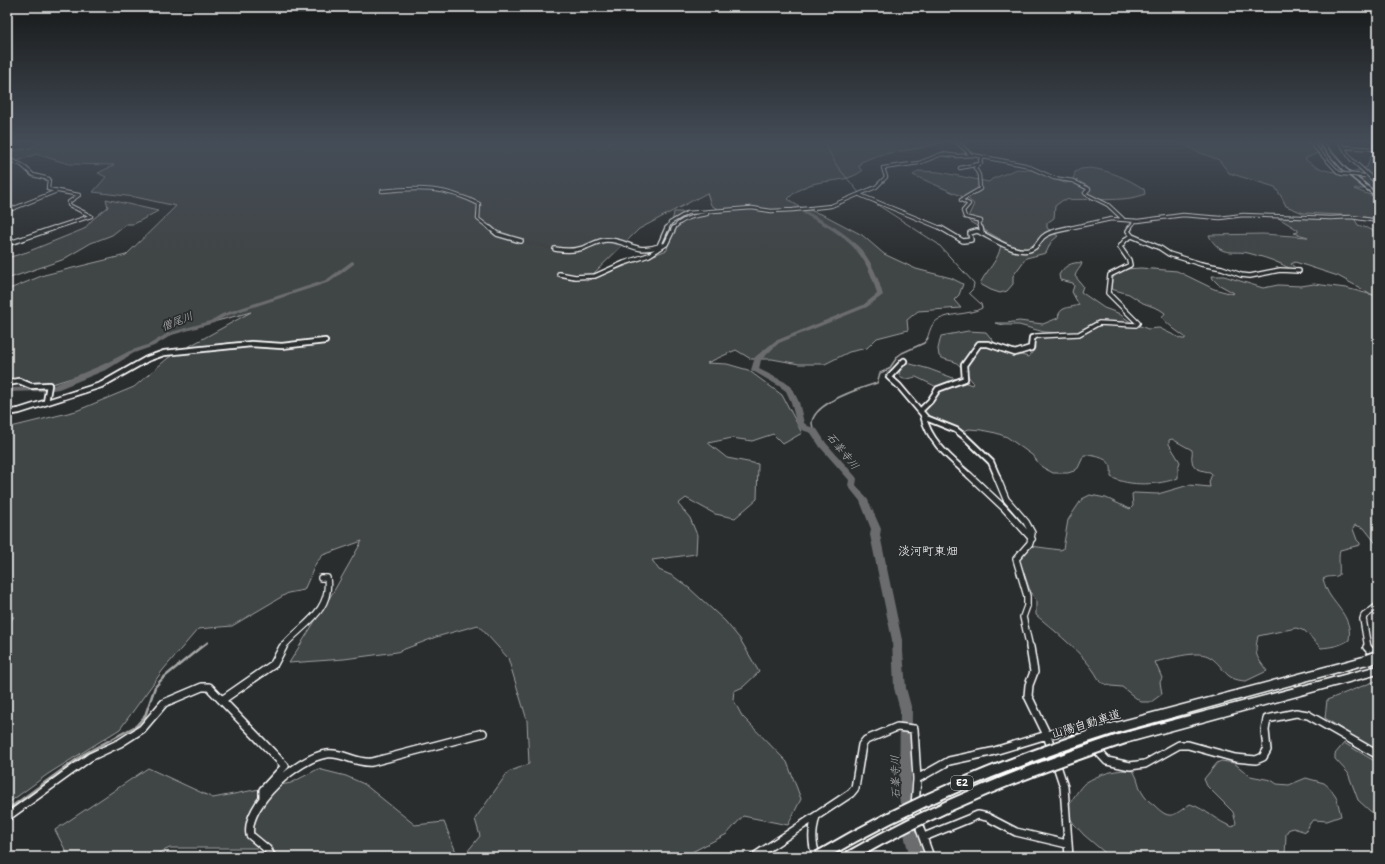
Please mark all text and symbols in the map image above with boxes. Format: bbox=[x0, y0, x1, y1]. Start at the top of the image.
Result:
water label: 僧尾川 bbox=[159, 309, 195, 334]
water label: 石峯寺川 bbox=[823, 429, 862, 473]
district label: 淡河町東畑 bbox=[898, 543, 958, 559]
street label: 山陽自動車道 bbox=[1049, 706, 1123, 742]
water label: 石峯寺川 bbox=[888, 755, 903, 799]
road number: E2 bbox=[951, 776, 973, 790]

